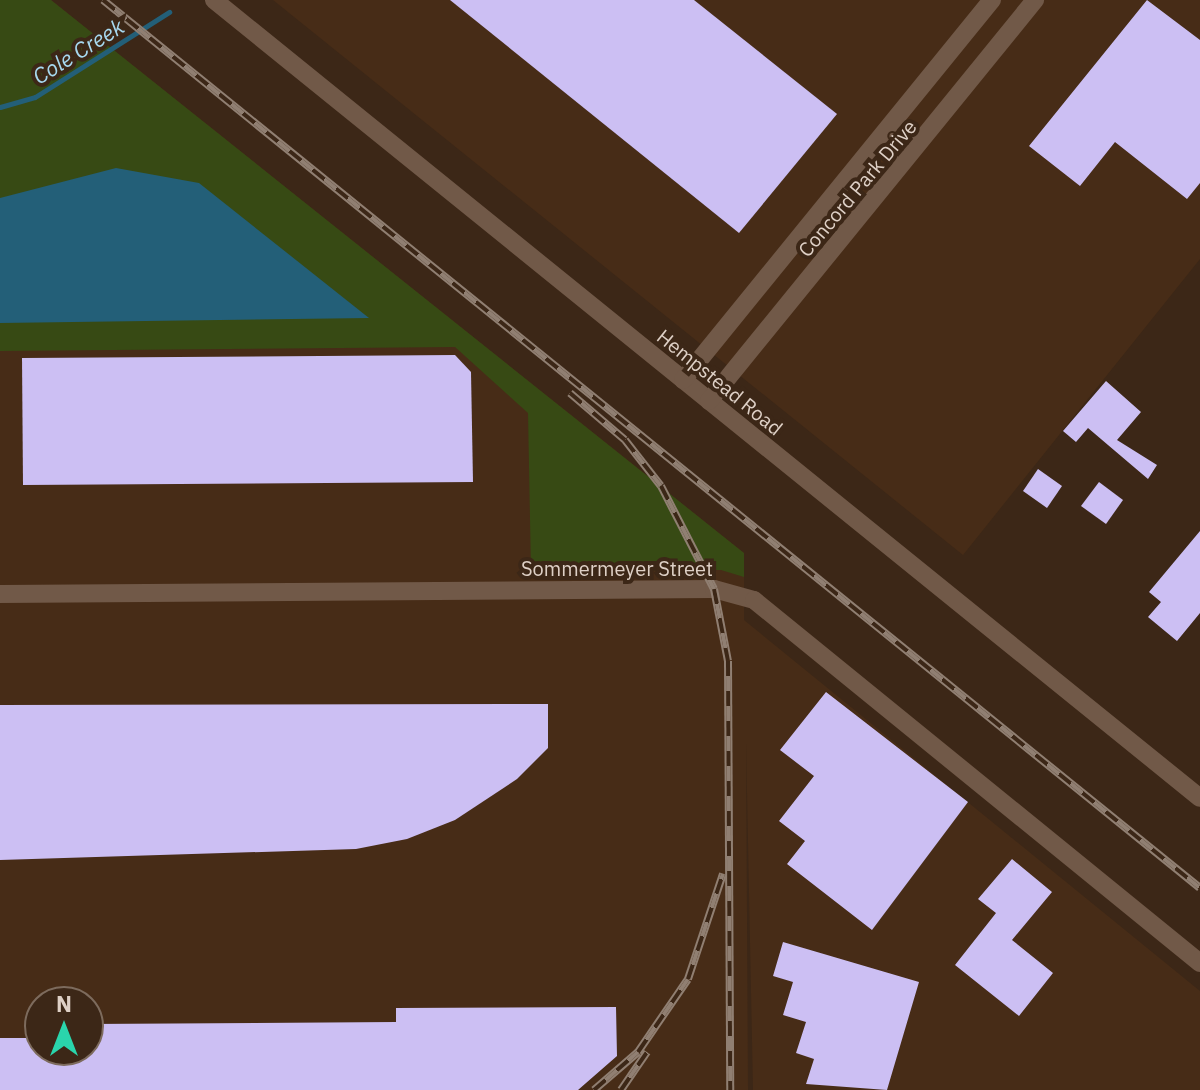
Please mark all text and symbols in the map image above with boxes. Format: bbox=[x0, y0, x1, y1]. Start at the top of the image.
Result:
water label: Cole Creek bbox=[27, 13, 129, 89]
street label: Concord Park Drive bbox=[793, 115, 921, 261]
street label: Hempstead Road bbox=[652, 324, 788, 440]
street label: Sommermeyer Street bbox=[521, 556, 713, 580]
north arrow bbox=[24, 986, 104, 1066]
text: N bbox=[56, 989, 72, 1018]

